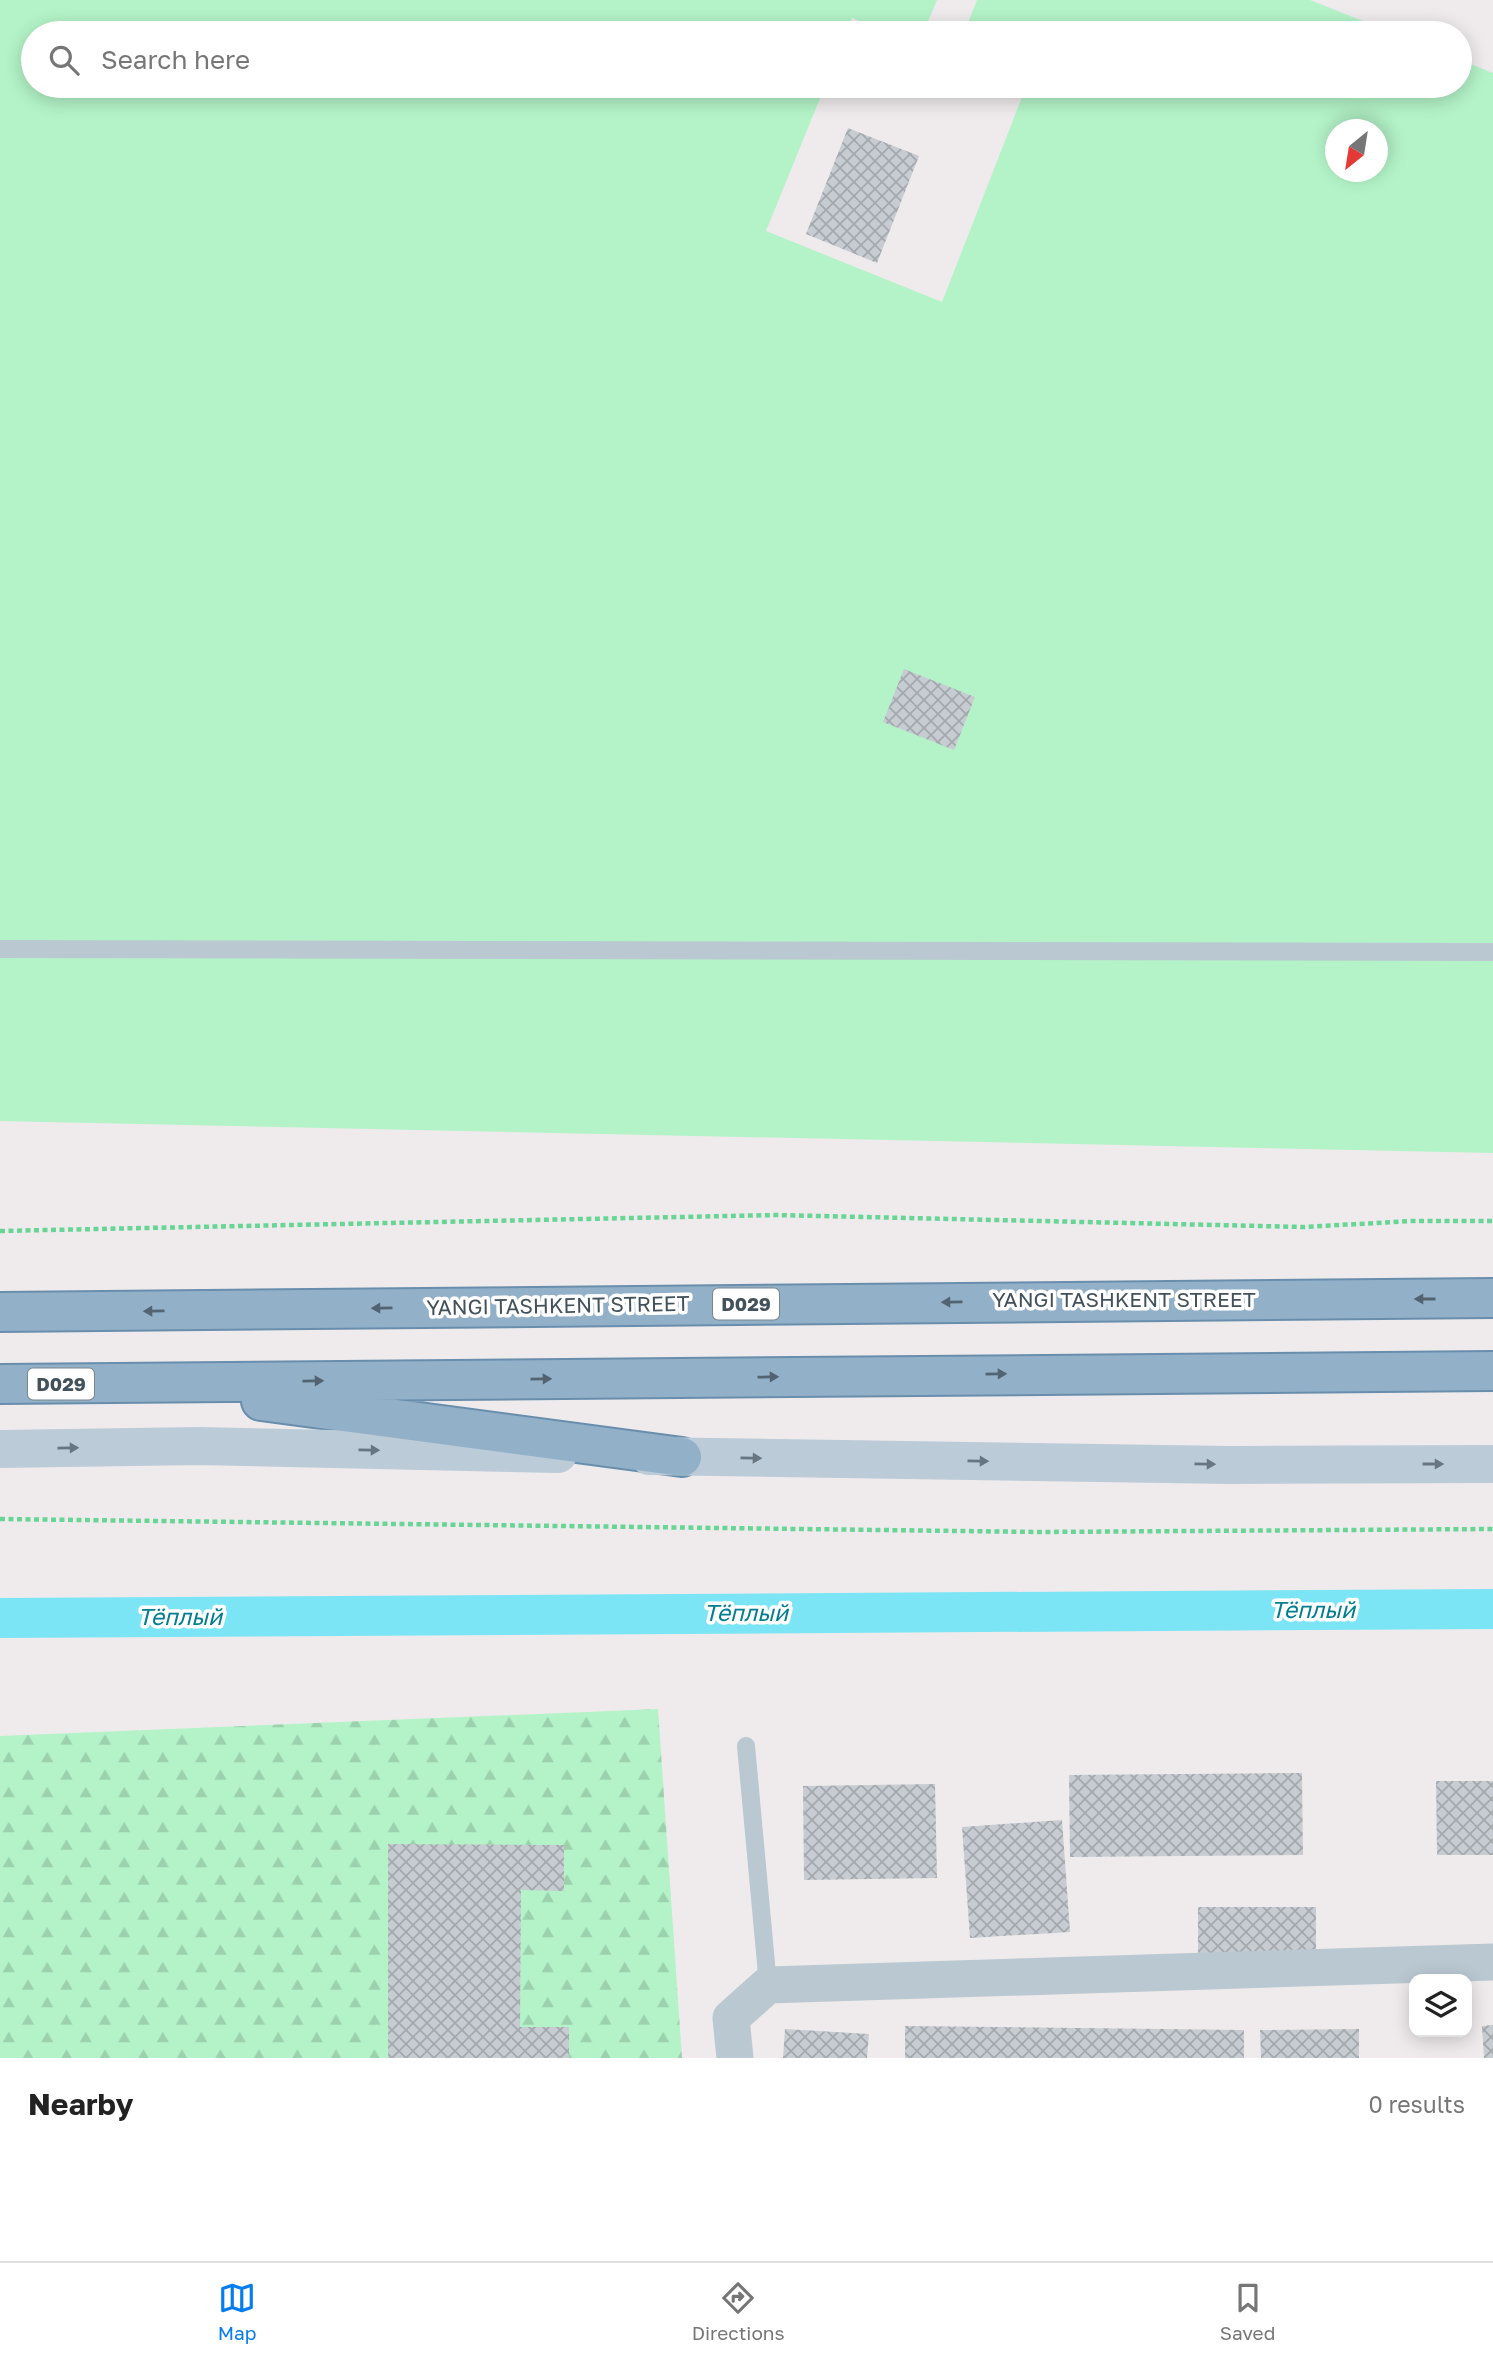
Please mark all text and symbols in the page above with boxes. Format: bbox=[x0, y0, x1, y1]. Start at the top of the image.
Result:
search box bbox=[21, 21, 1472, 98]
icon: search bbox=[45, 41, 83, 79]
text: Search here bbox=[101, 44, 250, 75]
north arrow bbox=[1325, 119, 1388, 182]
street label: YANGI TASHKENT STREET bbox=[992, 1286, 1256, 1312]
road number: D029 bbox=[713, 1288, 779, 1320]
street label: YANGI TASHKENT STREET bbox=[426, 1290, 690, 1320]
one-way arrow bbox=[1414, 1293, 1436, 1305]
one-way arrow bbox=[941, 1296, 963, 1308]
one-way arrow bbox=[371, 1302, 393, 1314]
one-way arrow bbox=[143, 1305, 165, 1317]
road number: D029 bbox=[28, 1368, 94, 1400]
one-way arrow bbox=[985, 1368, 1007, 1380]
one-way arrow bbox=[757, 1371, 779, 1383]
one-way arrow bbox=[530, 1373, 552, 1385]
one-way arrow bbox=[302, 1375, 324, 1387]
one-way arrow bbox=[57, 1443, 79, 1454]
one-way arrow bbox=[358, 1444, 380, 1456]
one-way arrow bbox=[740, 1452, 762, 1463]
one-way arrow bbox=[967, 1455, 989, 1467]
one-way arrow bbox=[1422, 1458, 1444, 1470]
one-way arrow bbox=[1195, 1459, 1217, 1470]
water label: Тёплый bbox=[1271, 1595, 1357, 1623]
water label: Тёплый bbox=[704, 1598, 790, 1626]
water label: Тёплый bbox=[138, 1602, 224, 1630]
map controls bbox=[1409, 1974, 1472, 2037]
button: layers bbox=[1409, 1974, 1472, 2037]
text: Nearby bbox=[28, 2086, 133, 2122]
text: 0 results bbox=[1369, 2090, 1465, 2118]
tab: Map bbox=[218, 2279, 256, 2344]
tab: Directions bbox=[692, 2279, 785, 2344]
tab: Saved bbox=[1220, 2279, 1275, 2344]

